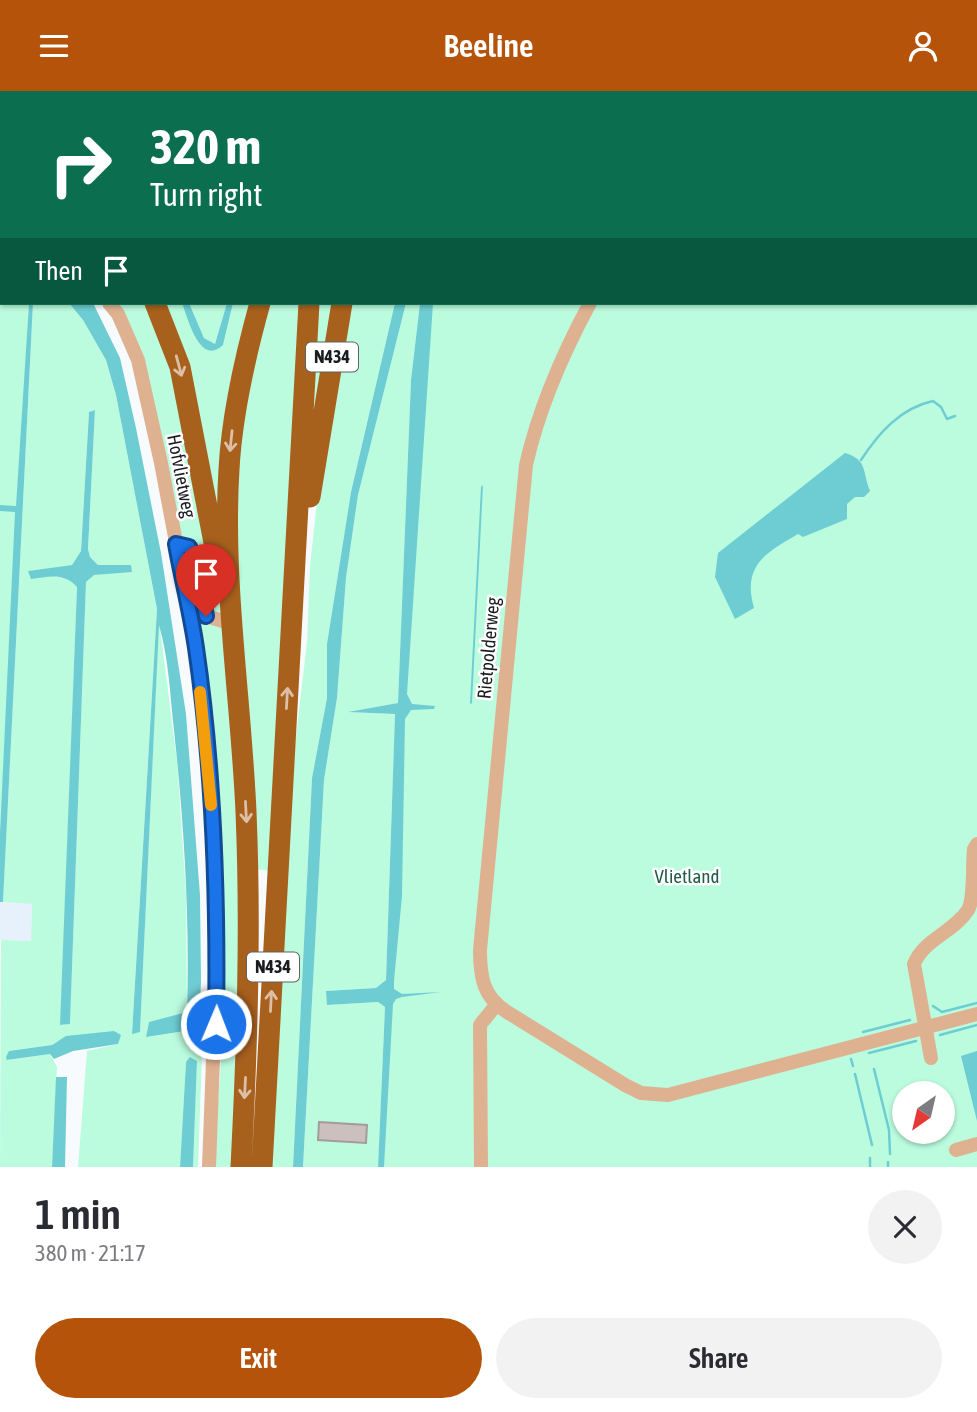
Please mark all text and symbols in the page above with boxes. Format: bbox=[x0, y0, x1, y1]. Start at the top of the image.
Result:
icon: menu bbox=[35, 27, 73, 65]
text: Beeline bbox=[444, 27, 533, 64]
icon: person bbox=[904, 27, 942, 65]
text: 320 m bbox=[150, 118, 261, 174]
icon: right bbox=[35, 119, 126, 210]
text: Turn right bbox=[150, 176, 263, 213]
icon: arrive bbox=[97, 252, 135, 290]
text: Then bbox=[35, 256, 83, 286]
road number: N434 bbox=[306, 343, 358, 371]
one-way arrow bbox=[173, 354, 186, 377]
one-way arrow bbox=[225, 430, 238, 452]
street label: Hofvlietweg bbox=[163, 432, 201, 520]
pin bbox=[176, 544, 236, 616]
icon: arrive bbox=[187, 555, 225, 593]
street label: Rietpolderweg bbox=[473, 595, 503, 700]
one-way arrow bbox=[281, 687, 294, 710]
one-way arrow bbox=[239, 800, 252, 823]
park label: Vlietland bbox=[655, 865, 719, 887]
road number: N434 bbox=[247, 953, 299, 981]
position arrow bbox=[179, 987, 253, 1061]
one-way arrow bbox=[265, 990, 278, 1013]
one-way arrow bbox=[239, 1077, 252, 1100]
north arrow bbox=[892, 1081, 956, 1145]
map controls bbox=[892, 1081, 955, 1144]
text: 1 min bbox=[35, 1190, 121, 1238]
button: close bbox=[868, 1190, 942, 1264]
text: 380 m · 21:17 bbox=[35, 1240, 146, 1266]
button: Exit bbox=[35, 1318, 482, 1398]
button: Share bbox=[496, 1318, 942, 1398]

